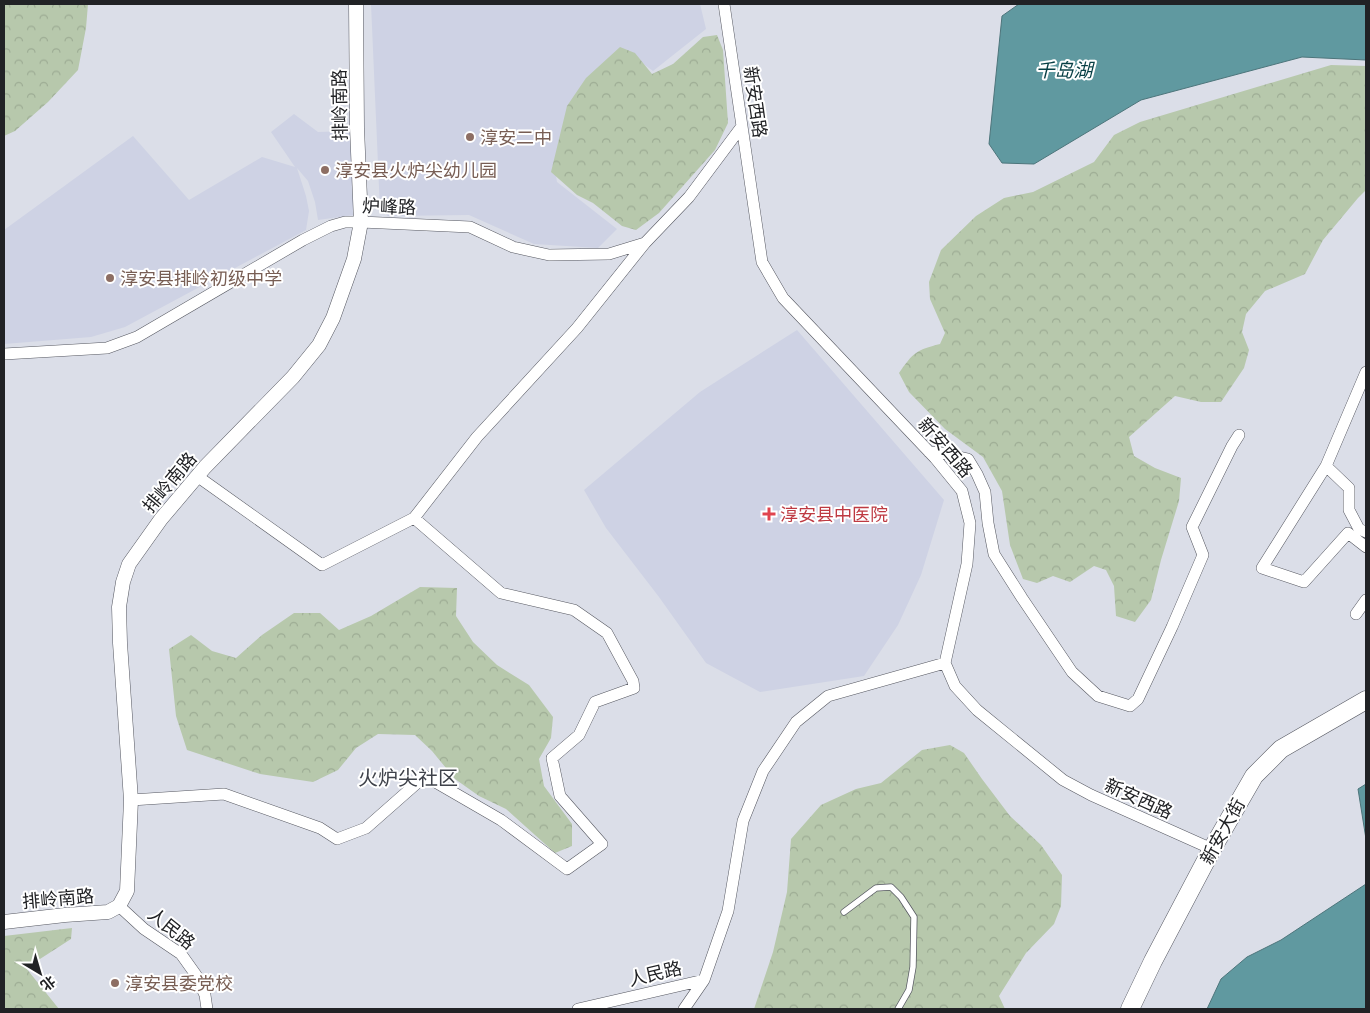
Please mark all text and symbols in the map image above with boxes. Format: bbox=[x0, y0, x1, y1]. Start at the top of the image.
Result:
water label: 千岛湖 bbox=[1035, 57, 1095, 83]
street label: 新安西路 bbox=[739, 65, 773, 139]
street label: 排岭南路 bbox=[326, 69, 352, 141]
place label: 淳安二中 bbox=[480, 125, 552, 149]
marker: 淳安二中 bbox=[464, 131, 476, 143]
place label: 淳安县火炉尖幼儿园 bbox=[335, 158, 497, 182]
marker: 淳安县火炉尖幼儿园 bbox=[319, 164, 331, 176]
street label: 炉峰路 bbox=[362, 193, 416, 219]
place label: 淳安县排岭初级中学 bbox=[120, 266, 282, 290]
marker: 淳安县排岭初级中学 bbox=[104, 272, 116, 284]
street label: 新安西路 bbox=[913, 412, 979, 482]
street label: 排岭南路 bbox=[137, 447, 201, 517]
place label: 淳安县中医院 bbox=[780, 502, 888, 526]
marker: 淳安县中医院 bbox=[762, 507, 776, 521]
district label: 火炉尖社区 bbox=[358, 764, 458, 791]
street label: 新安西路 bbox=[1101, 772, 1177, 824]
street label: 新安大街 bbox=[1194, 794, 1250, 868]
street label: 排岭南路 bbox=[21, 883, 95, 913]
street label: 人民路 bbox=[143, 902, 201, 954]
north arrow bbox=[15, 948, 65, 998]
street label: 人民路 bbox=[626, 955, 684, 991]
place label: 淳安县委党校 bbox=[125, 971, 233, 995]
text: 北 bbox=[37, 972, 60, 995]
marker: 淳安县委党校 bbox=[109, 977, 121, 989]

